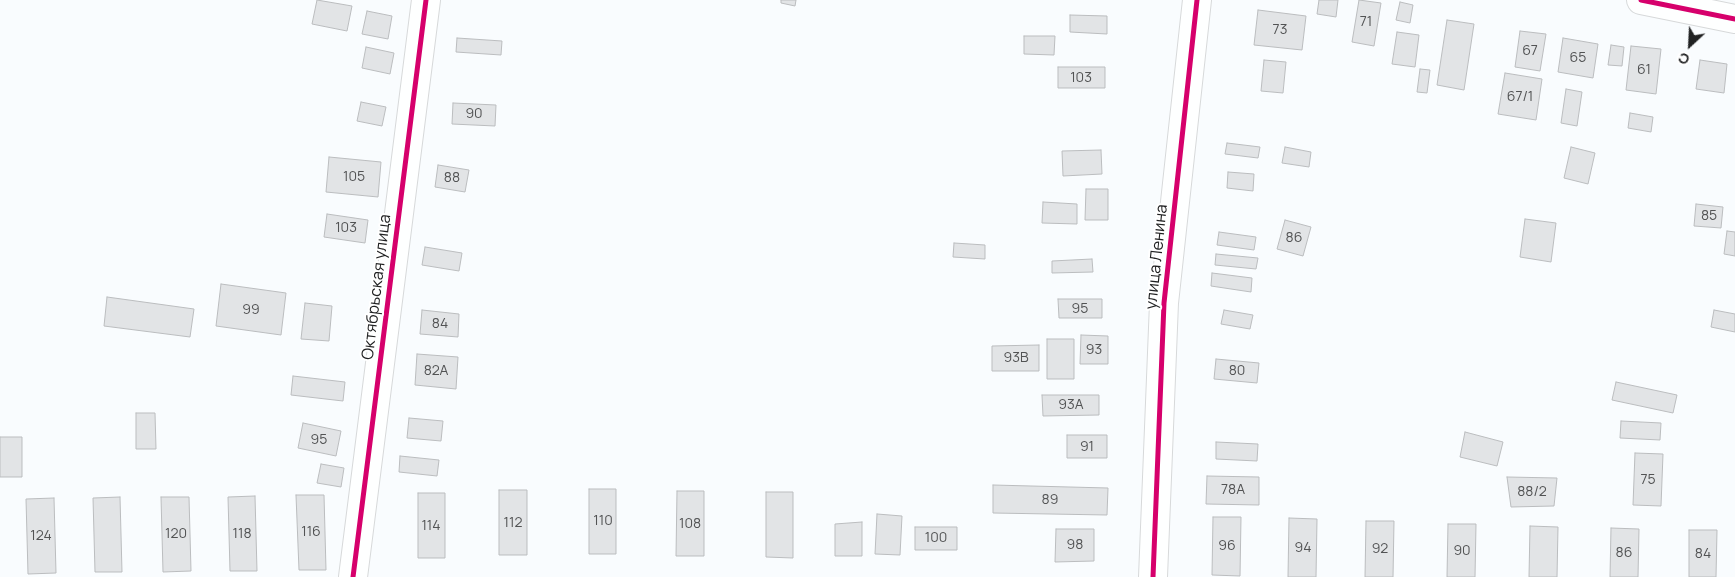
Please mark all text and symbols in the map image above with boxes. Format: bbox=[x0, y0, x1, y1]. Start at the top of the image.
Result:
house number: 71 bbox=[1360, 14, 1372, 30]
north arrow bbox=[1665, 20, 1715, 70]
house number: 73 bbox=[1273, 22, 1287, 38]
house number: 67 bbox=[1522, 43, 1538, 59]
text: С bbox=[1675, 48, 1692, 70]
house number: 65 bbox=[1570, 50, 1586, 66]
house number: 61 bbox=[1637, 62, 1651, 78]
house number: 103 bbox=[1070, 70, 1092, 86]
house number: 67/1 bbox=[1507, 89, 1533, 105]
house number: 90 bbox=[465, 106, 483, 122]
house number: 105 bbox=[343, 169, 365, 185]
house number: 88 bbox=[444, 170, 460, 186]
street label: улица Ленина bbox=[1142, 203, 1172, 311]
house number: 85 bbox=[1701, 208, 1717, 224]
street label: Октябрьская улица bbox=[359, 213, 395, 361]
house number: 103 bbox=[335, 220, 357, 236]
house number: 86 bbox=[1286, 230, 1302, 246]
house number: 95 bbox=[1072, 301, 1088, 317]
house number: 99 bbox=[242, 302, 260, 318]
house number: 84 bbox=[432, 316, 448, 332]
house number: 93 bbox=[1086, 342, 1102, 358]
house number: 93В bbox=[1003, 350, 1029, 366]
house number: 82А bbox=[424, 363, 448, 379]
house number: 80 bbox=[1229, 363, 1245, 379]
house number: 93А bbox=[1058, 397, 1084, 413]
house number: 95 bbox=[311, 432, 327, 448]
house number: 91 bbox=[1080, 439, 1094, 455]
house number: 75 bbox=[1640, 472, 1656, 488]
house number: 78А bbox=[1221, 482, 1245, 498]
house number: 88/2 bbox=[1517, 484, 1547, 500]
house number: 89 bbox=[1042, 492, 1058, 508]
house number: 110 bbox=[593, 513, 613, 529]
house number: 112 bbox=[504, 515, 522, 531]
house number: 108 bbox=[679, 516, 701, 532]
house number: 114 bbox=[421, 518, 441, 534]
house number: 116 bbox=[301, 524, 321, 540]
house number: 120 bbox=[165, 526, 187, 542]
house number: 118 bbox=[232, 526, 252, 542]
house number: 124 bbox=[30, 528, 52, 544]
house number: 100 bbox=[925, 530, 947, 546]
house number: 98 bbox=[1067, 537, 1083, 553]
house number: 96 bbox=[1218, 538, 1236, 554]
house number: 94 bbox=[1295, 540, 1311, 556]
house number: 92 bbox=[1372, 541, 1388, 557]
house number: 90 bbox=[1453, 543, 1471, 559]
house number: 86 bbox=[1616, 545, 1632, 561]
house number: 84 bbox=[1695, 546, 1711, 562]

